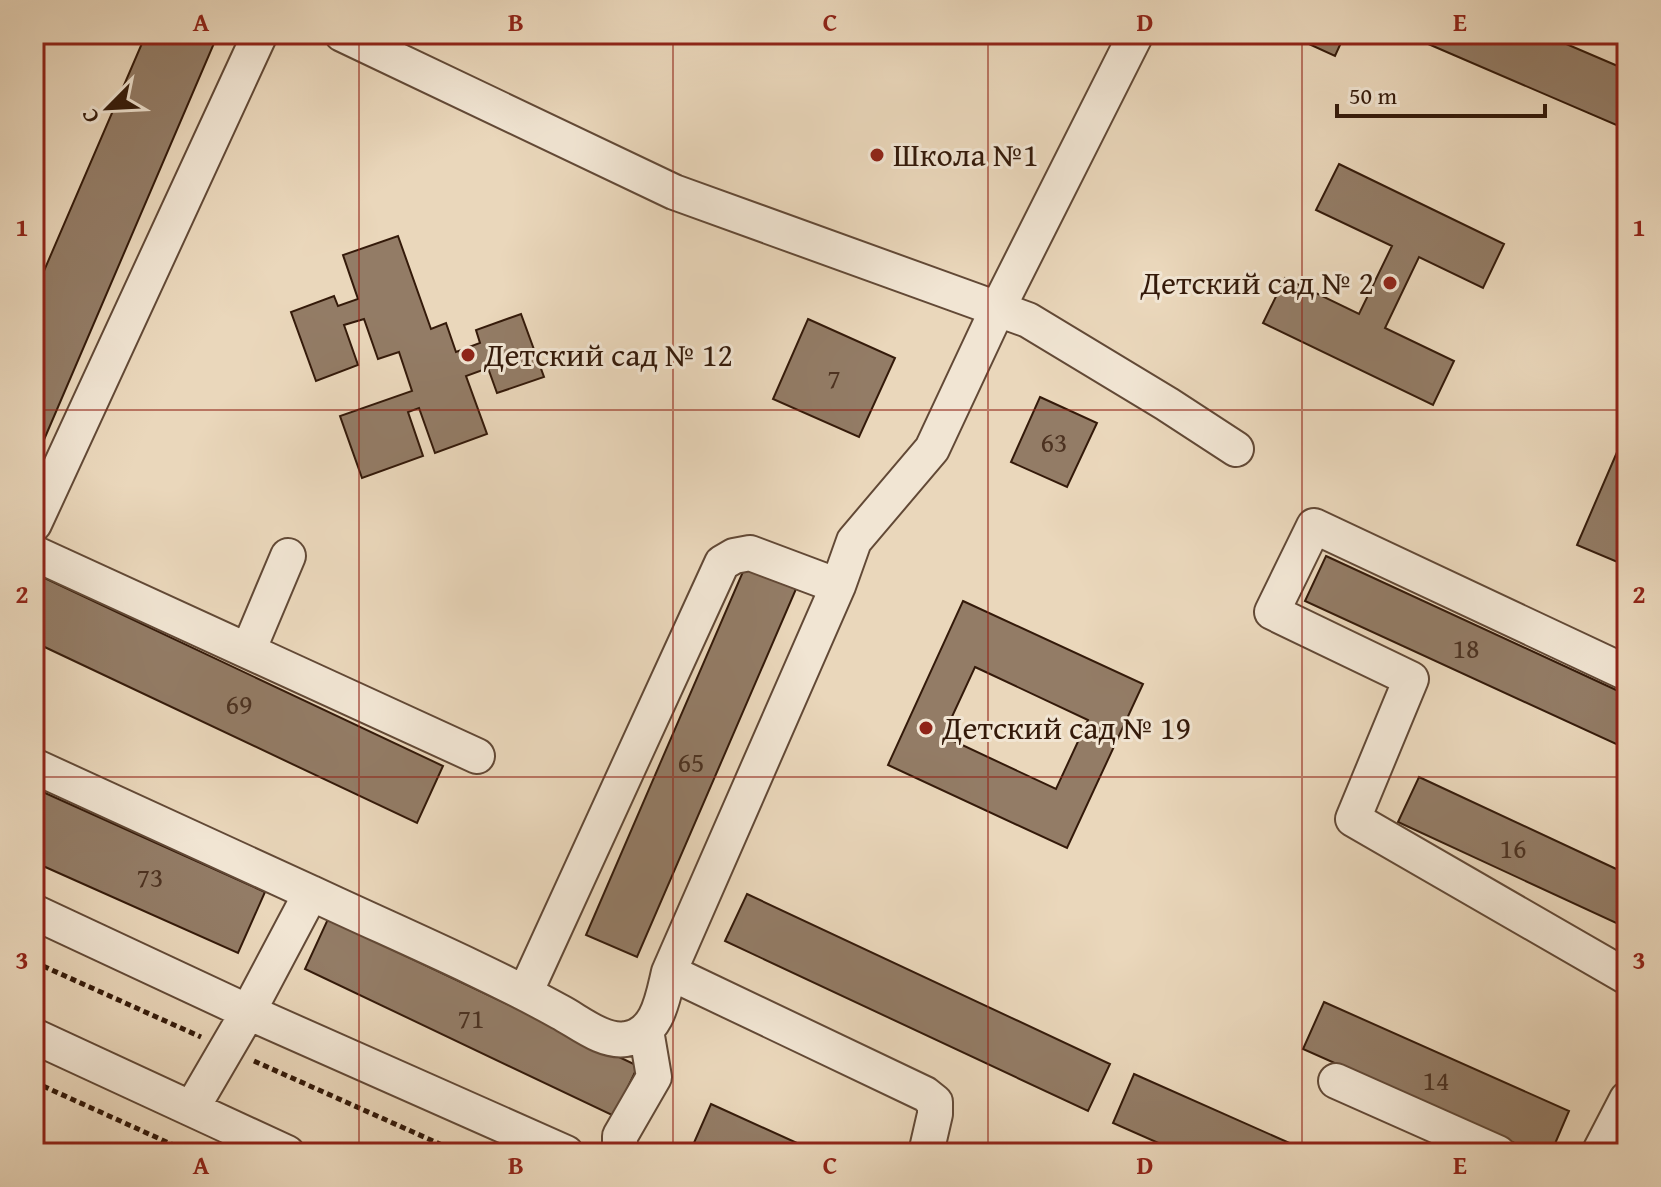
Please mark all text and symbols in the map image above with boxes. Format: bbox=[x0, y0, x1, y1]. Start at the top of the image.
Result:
text: A bbox=[193, 2, 210, 41]
text: B bbox=[508, 2, 524, 41]
text: C bbox=[823, 2, 837, 41]
text: D bbox=[1137, 2, 1153, 41]
text: E bbox=[1453, 2, 1467, 41]
north arrow bbox=[68, 68, 148, 148]
scale bar bbox=[1337, 68, 1545, 118]
text: 50 m bbox=[1349, 78, 1397, 113]
text: С bbox=[73, 104, 107, 128]
place label: Школа №1 bbox=[893, 131, 1038, 178]
marker: Школа №1 bbox=[868, 146, 886, 164]
text: 1 bbox=[15, 207, 29, 246]
text: 1 bbox=[1632, 207, 1646, 246]
place label: Детский сад № 2 bbox=[1140, 259, 1374, 306]
marker: Детский сад № 2 bbox=[1381, 274, 1399, 292]
place label: Детский сад № 12 bbox=[483, 331, 733, 378]
marker: Детский сад № 12 bbox=[459, 346, 477, 364]
house number: 7 bbox=[827, 357, 841, 398]
house number: 63 bbox=[1041, 421, 1067, 462]
text: 2 bbox=[15, 574, 29, 613]
text: 2 bbox=[1632, 574, 1646, 613]
house number: 18 bbox=[1453, 627, 1479, 668]
house number: 69 bbox=[226, 683, 252, 724]
place label: Детский сад № 19 bbox=[941, 704, 1191, 751]
marker: Детский сад № 19 bbox=[917, 719, 935, 737]
house number: 65 bbox=[678, 741, 704, 782]
house number: 16 bbox=[1500, 827, 1526, 868]
house number: 73 bbox=[137, 856, 163, 897]
text: 3 bbox=[15, 940, 29, 979]
text: 3 bbox=[1632, 940, 1646, 979]
house number: 71 bbox=[458, 997, 484, 1038]
house number: 14 bbox=[1423, 1059, 1449, 1100]
text: A bbox=[193, 1145, 210, 1184]
text: B bbox=[508, 1145, 524, 1184]
text: C bbox=[823, 1145, 837, 1184]
text: D bbox=[1137, 1145, 1153, 1184]
text: E bbox=[1453, 1145, 1467, 1184]

